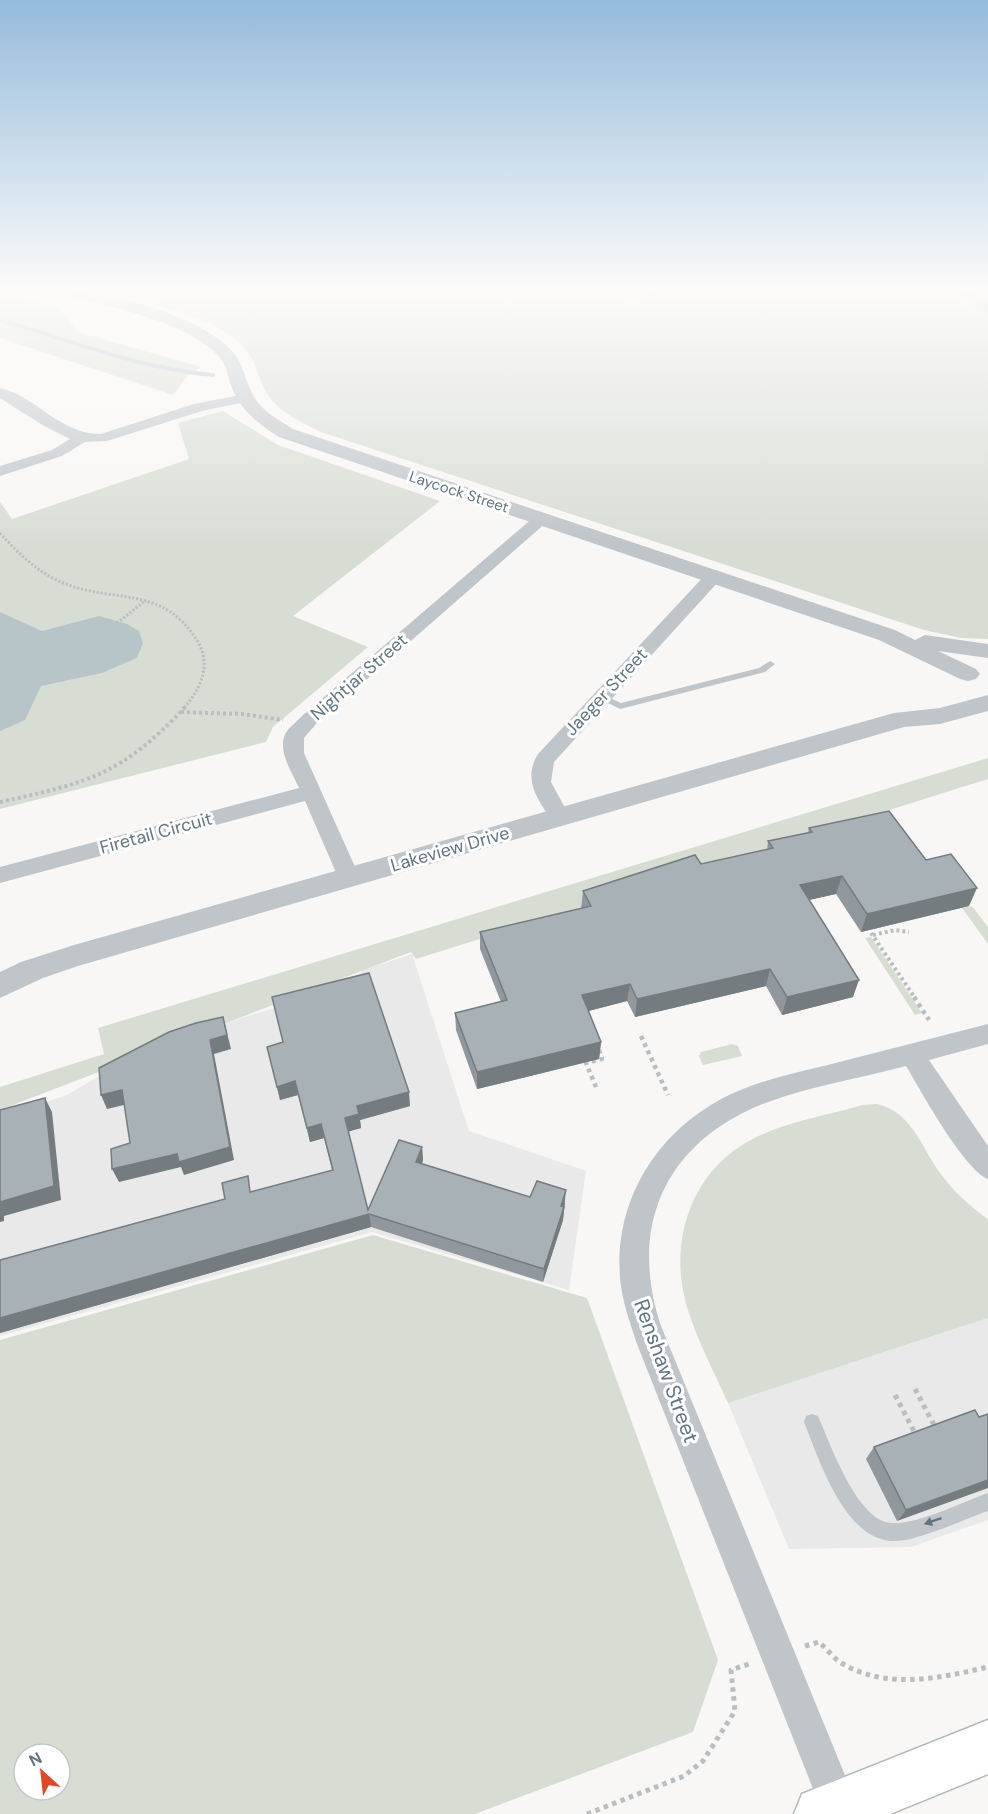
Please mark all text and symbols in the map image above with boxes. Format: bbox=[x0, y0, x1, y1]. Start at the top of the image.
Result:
street label: Laycock Street bbox=[407, 466, 511, 518]
street label: Nightjar Street bbox=[306, 628, 412, 726]
street label: Jaeger Street bbox=[559, 643, 653, 741]
street label: Firetail Circuit bbox=[97, 806, 215, 860]
street label: Lakeview Drive bbox=[388, 821, 512, 877]
street label: Renshaw Street bbox=[627, 1295, 705, 1447]
one-way arrow bbox=[924, 1517, 942, 1526]
north arrow bbox=[12, 1742, 72, 1802]
text: N bbox=[25, 1747, 45, 1771]

